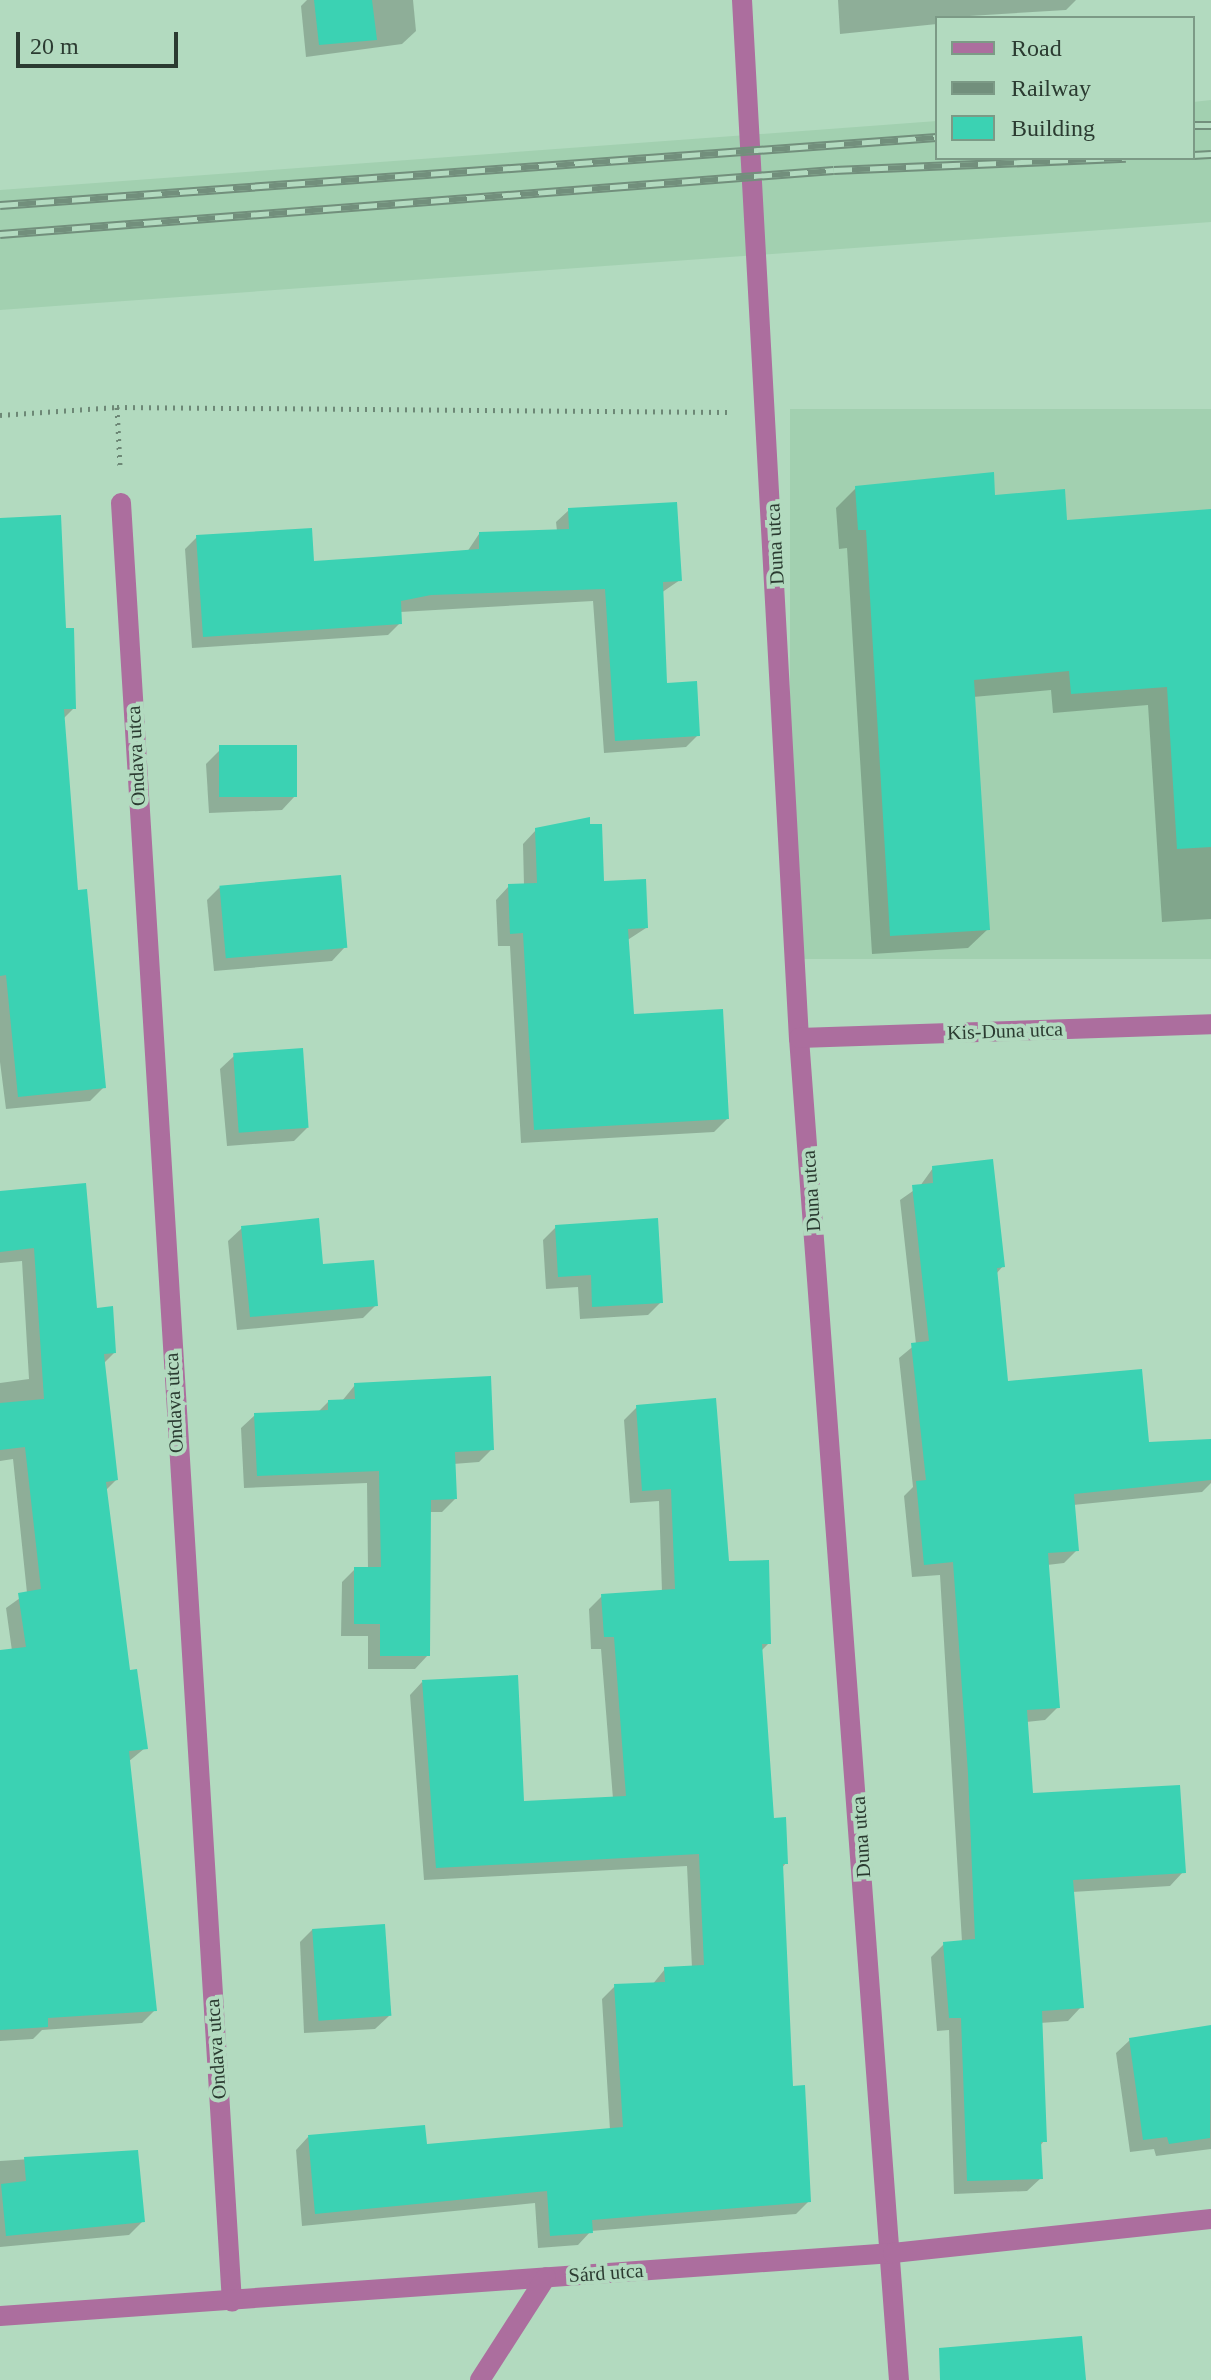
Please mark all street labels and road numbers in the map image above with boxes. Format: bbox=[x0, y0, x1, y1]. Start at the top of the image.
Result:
street label: Duna utca bbox=[761, 503, 789, 585]
street label: Ondava utca bbox=[121, 705, 151, 807]
street label: Kis-Duna utca bbox=[947, 1017, 1063, 1045]
street label: Duna utca bbox=[796, 1149, 826, 1233]
street label: Ondava utca bbox=[159, 1352, 189, 1454]
street label: Duna utca bbox=[846, 1795, 876, 1879]
street label: Ondava utca bbox=[201, 1998, 231, 2100]
street label: Sárd utca bbox=[568, 2258, 644, 2288]

